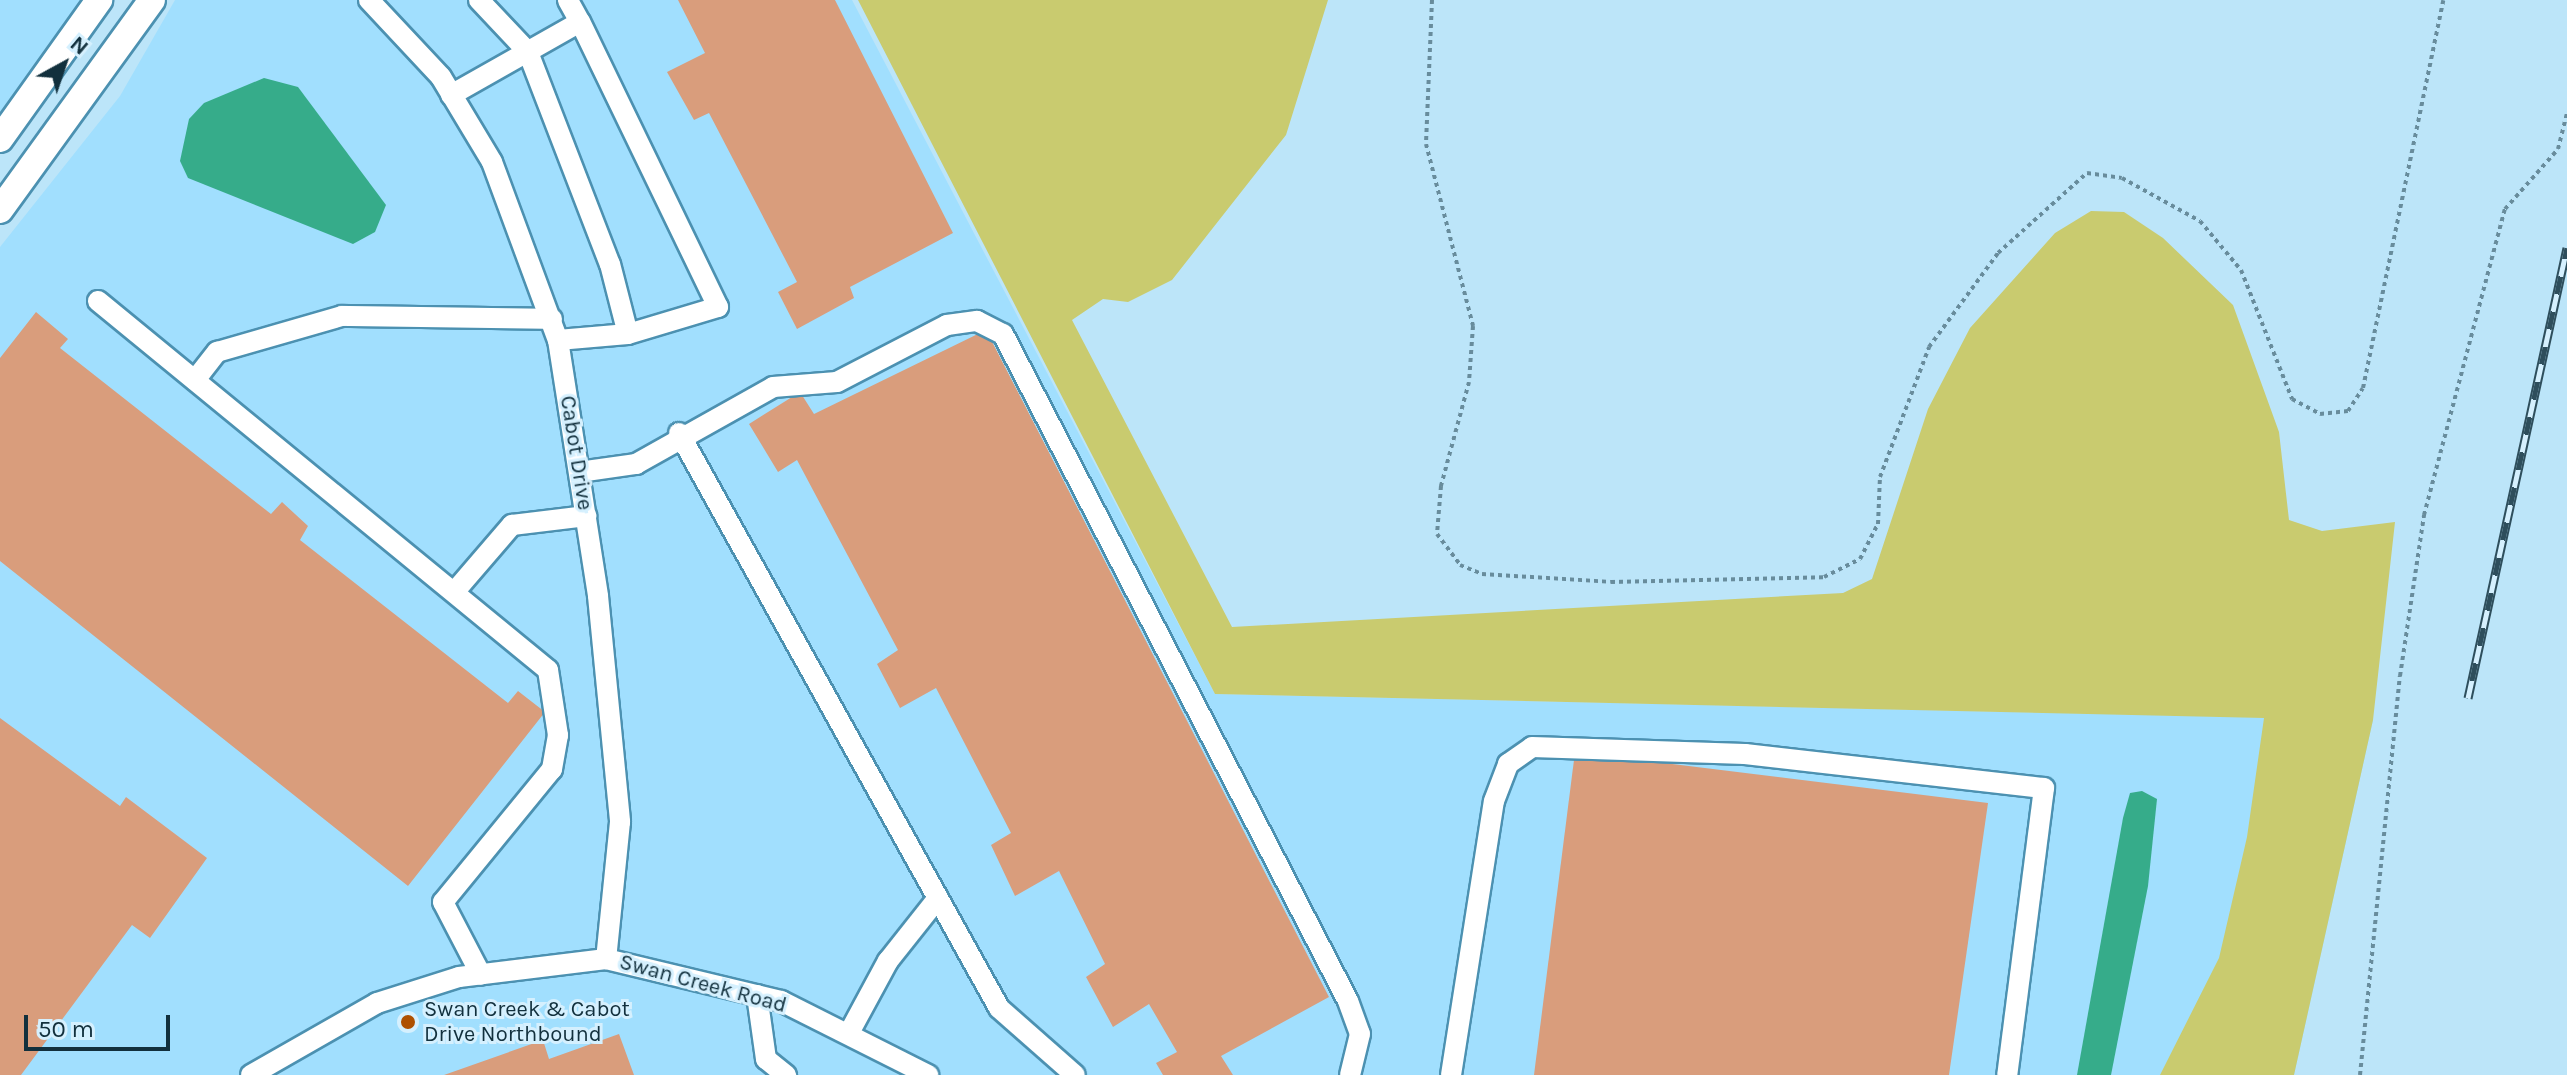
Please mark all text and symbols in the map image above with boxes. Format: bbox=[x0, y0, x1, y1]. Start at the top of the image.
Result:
north arrow bbox=[24, 24, 104, 104]
text: N bbox=[65, 31, 94, 61]
street label: Cabot Drive bbox=[554, 394, 598, 512]
street label: Swan Creek Road bbox=[616, 949, 790, 1019]
place label: Swan Creek & Cabot Drive Northbound bbox=[424, 996, 630, 1048]
scale bar bbox=[28, 999, 174, 1049]
marker: Swan Creek & Cabot Drive Northbound bbox=[399, 1013, 417, 1031]
text: 50 m bbox=[38, 1015, 94, 1043]

